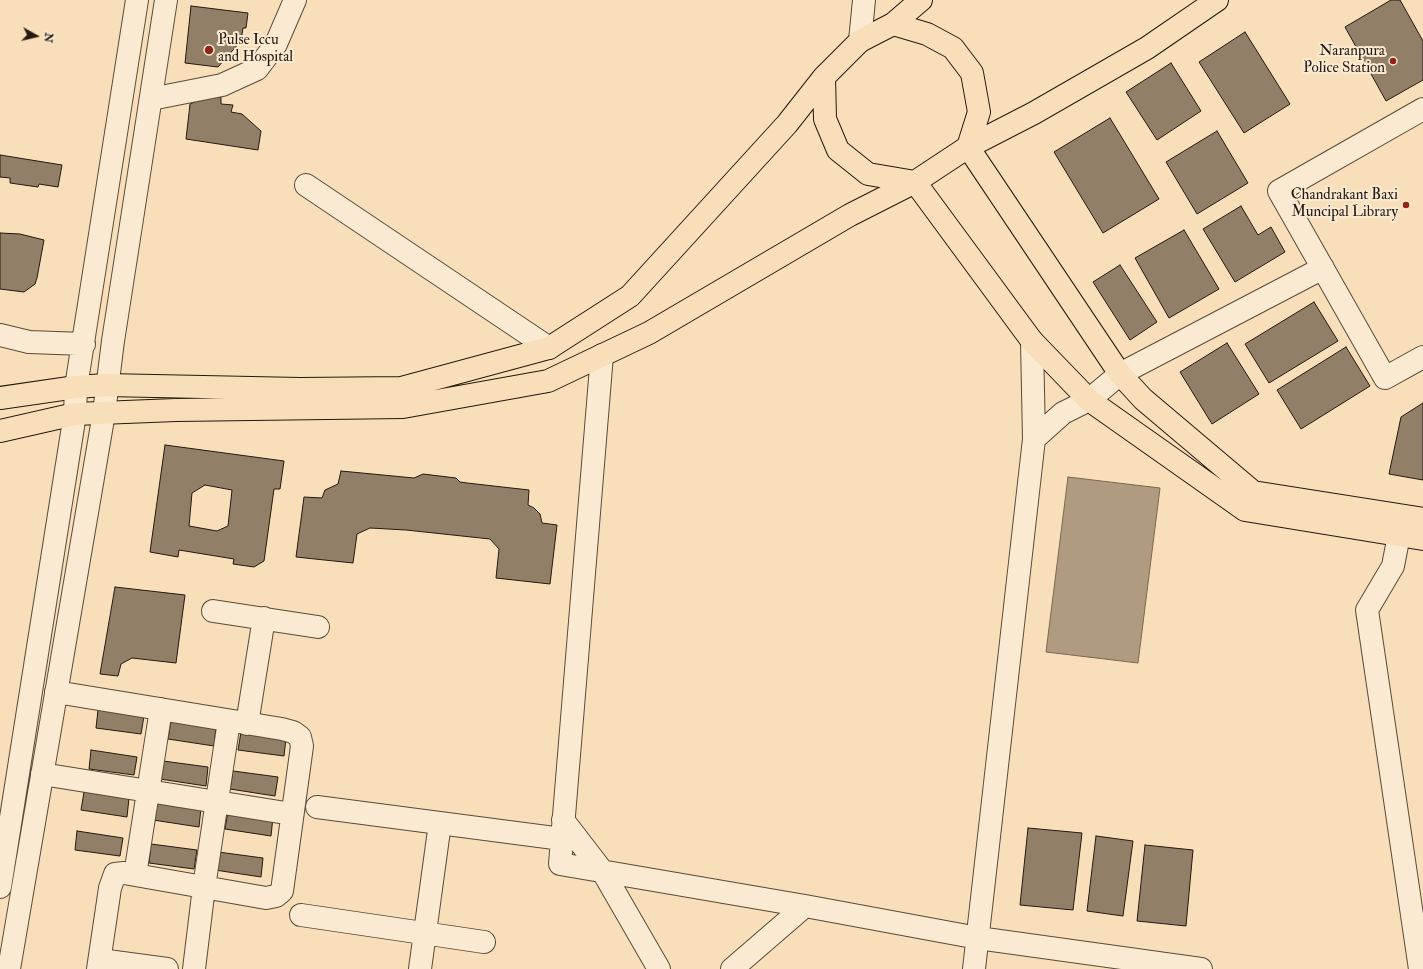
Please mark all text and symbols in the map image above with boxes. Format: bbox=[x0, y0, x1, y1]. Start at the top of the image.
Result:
north arrow bbox=[16, 16, 56, 56]
text: N bbox=[41, 32, 56, 44]
place label: Pulse Iccu and Hospital bbox=[218, 32, 293, 67]
place label: Naranpura Police Station bbox=[1303, 43, 1385, 78]
marker: Pulse Iccu and Hospital bbox=[203, 44, 215, 56]
marker: Naranpura Police Station bbox=[1388, 56, 1398, 66]
place label: Chandrakant Baxi Muncipal Library bbox=[1291, 187, 1398, 222]
marker: Chandrakant Baxi Muncipal Library bbox=[1401, 200, 1411, 210]

